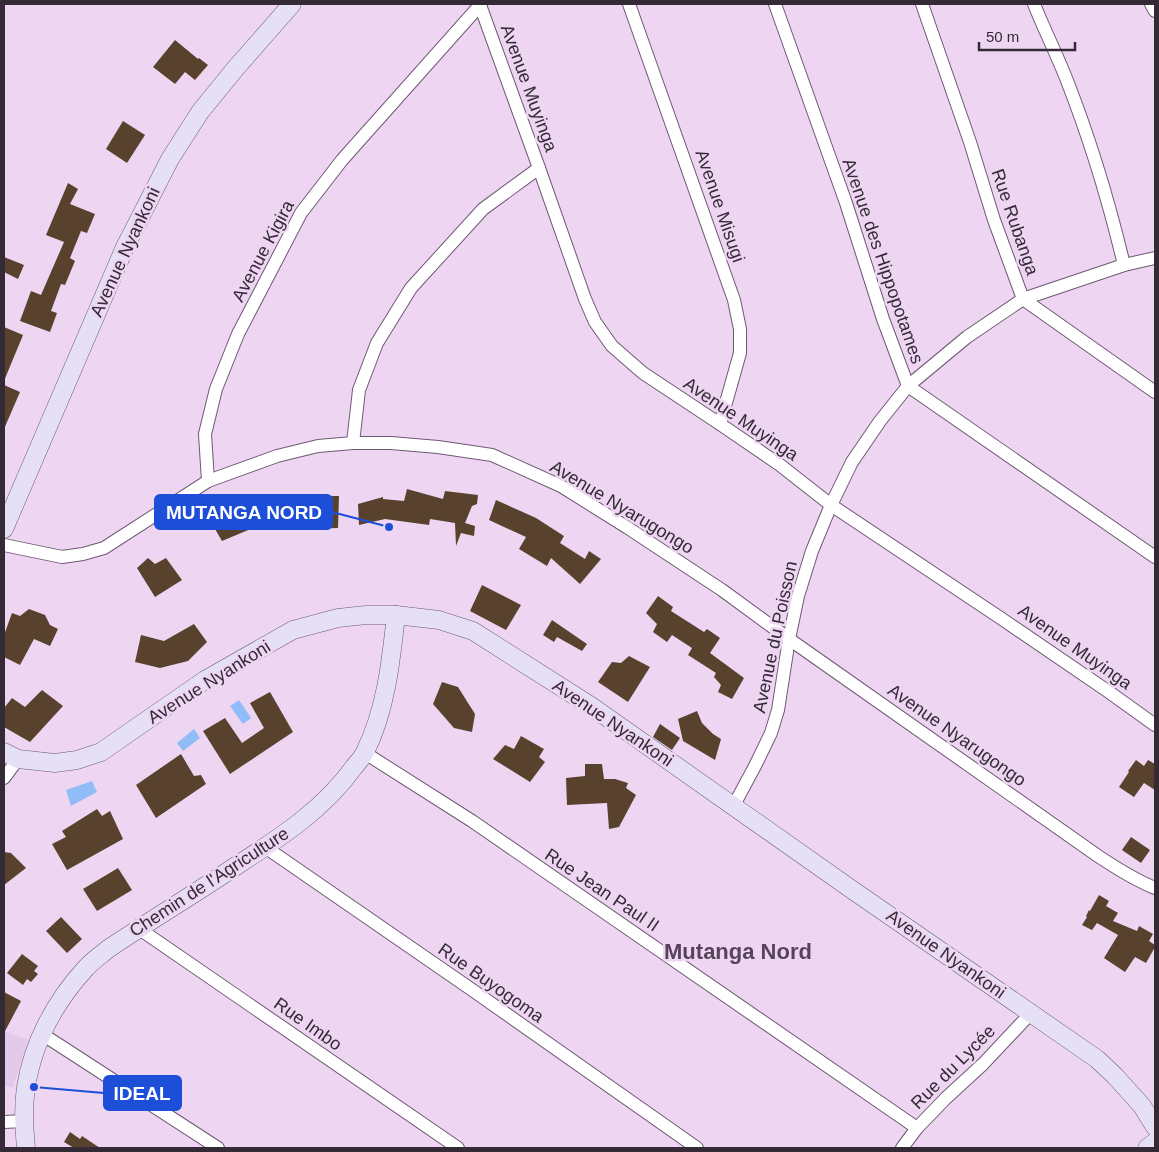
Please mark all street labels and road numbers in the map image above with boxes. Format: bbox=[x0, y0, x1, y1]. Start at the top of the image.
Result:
street label: Avenue Muyinga bbox=[497, 22, 562, 155]
street label: Avenue Misugi bbox=[691, 147, 749, 265]
street label: Avenue des Hippopotames bbox=[838, 156, 928, 366]
street label: Rue Rubanga bbox=[987, 166, 1043, 279]
street label: Avenue Nyankoni bbox=[86, 184, 164, 320]
street label: Avenue Kigira bbox=[228, 196, 299, 305]
street label: Avenue Muyinga bbox=[680, 373, 803, 465]
street label: Avenue Nyarugongo bbox=[547, 456, 697, 558]
street label: Avenue du Poisson bbox=[749, 559, 801, 715]
street label: Avenue Muyinga bbox=[1014, 600, 1136, 694]
street label: Avenue Nyankoni bbox=[144, 636, 274, 728]
street label: Avenue Nyankoni bbox=[549, 675, 677, 771]
street label: Avenue Nyarugongo bbox=[884, 680, 1030, 790]
street label: Chemin de l'Agriculture bbox=[126, 823, 292, 941]
street label: Rue Jean Paul II bbox=[541, 844, 663, 936]
street label: Avenue Nyankoni bbox=[883, 905, 1009, 1003]
street label: Rue Buyogoma bbox=[434, 939, 548, 1027]
street label: Rue Imbo bbox=[270, 993, 346, 1055]
street label: Rue du Lycée bbox=[907, 1021, 999, 1113]

